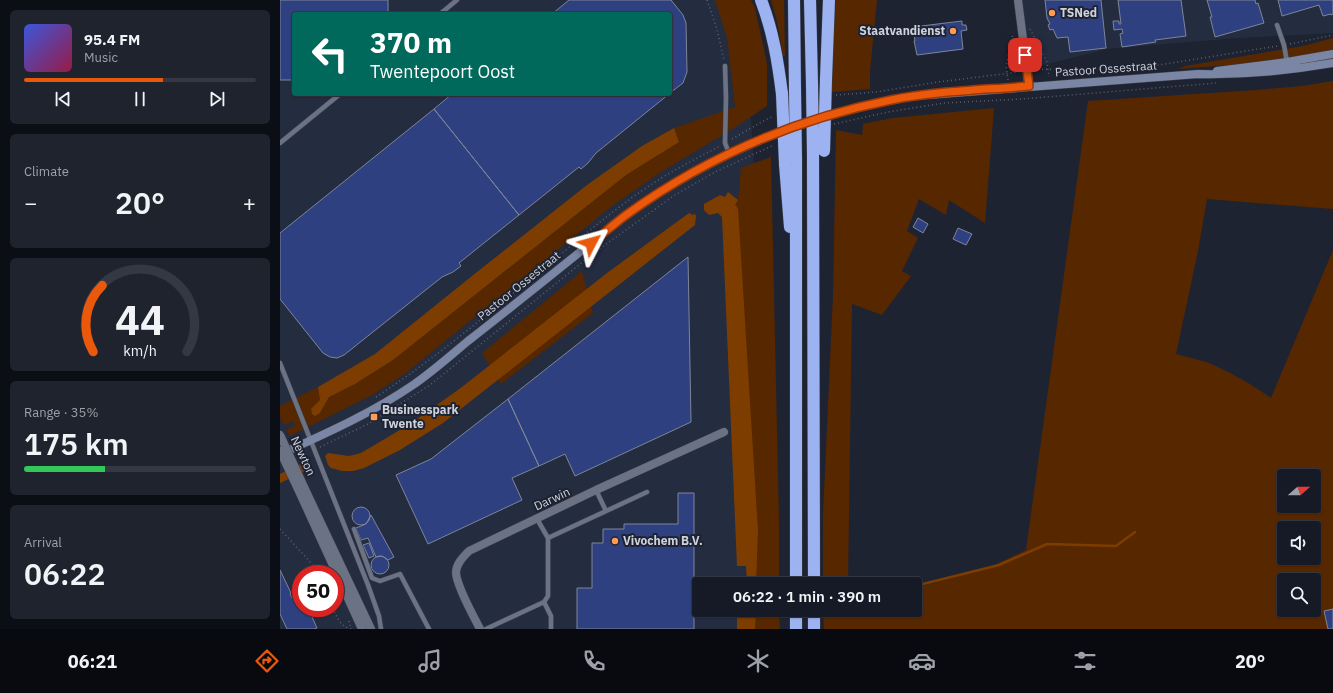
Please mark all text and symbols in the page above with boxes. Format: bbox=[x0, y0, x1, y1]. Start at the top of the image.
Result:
place label: TSNed bbox=[1060, 5, 1097, 20]
marker: TSNed bbox=[1047, 8, 1057, 18]
place label: Staatvandienst bbox=[859, 23, 945, 38]
text: 370 m bbox=[370, 24, 452, 61]
marker: Staatvandienst bbox=[948, 26, 958, 36]
icon: left bbox=[304, 28, 356, 80]
text: 95.4 FM bbox=[84, 30, 140, 49]
pin bbox=[1008, 38, 1042, 72]
icon: arrive bbox=[1014, 44, 1036, 66]
text: Music bbox=[84, 49, 118, 66]
street label: Pastoor Ossestraat bbox=[1054, 57, 1157, 80]
text: Twentepoort Oost bbox=[370, 60, 515, 83]
icon: previous bbox=[52, 88, 74, 110]
icon: pause bbox=[129, 88, 151, 110]
icon: next bbox=[206, 88, 228, 110]
text: Climate bbox=[24, 163, 69, 180]
text: 20° bbox=[115, 183, 165, 222]
text: − bbox=[24, 188, 37, 217]
text: + bbox=[243, 188, 256, 217]
position arrow bbox=[570, 222, 612, 264]
street label: Pastoor Ossestraat bbox=[474, 248, 563, 324]
text: 44 bbox=[115, 292, 165, 346]
text: km/h bbox=[123, 341, 157, 360]
place label: Businesspark Twente bbox=[382, 402, 459, 431]
text: Range · 35% bbox=[24, 404, 98, 421]
marker: Businesspark Twente bbox=[369, 412, 379, 422]
text: 175 km bbox=[24, 424, 129, 463]
street label: Newton bbox=[288, 434, 319, 478]
north arrow bbox=[1277, 469, 1321, 513]
map controls bbox=[1277, 469, 1321, 617]
street label: Darwin bbox=[531, 484, 572, 513]
button: sound bbox=[1277, 521, 1321, 565]
place label: Vivochem B.V. bbox=[623, 533, 703, 548]
text: Arrival bbox=[24, 534, 62, 551]
marker: Vivochem B.V. bbox=[610, 536, 620, 546]
text: 06:22 bbox=[24, 554, 106, 593]
speed limit sign: 50 bbox=[292, 565, 344, 617]
button: search bbox=[1277, 573, 1321, 617]
text: 06:22 · 1 min · 390 m bbox=[733, 587, 881, 606]
icon: directions bbox=[253, 647, 281, 675]
icon: music bbox=[416, 647, 444, 675]
icon: phone bbox=[580, 647, 608, 675]
icon: climate bbox=[744, 647, 772, 675]
icon: car bbox=[908, 647, 936, 675]
icon: filters bbox=[1071, 647, 1099, 675]
text: 06:21 bbox=[68, 650, 117, 673]
text: 20° bbox=[1235, 650, 1265, 673]

